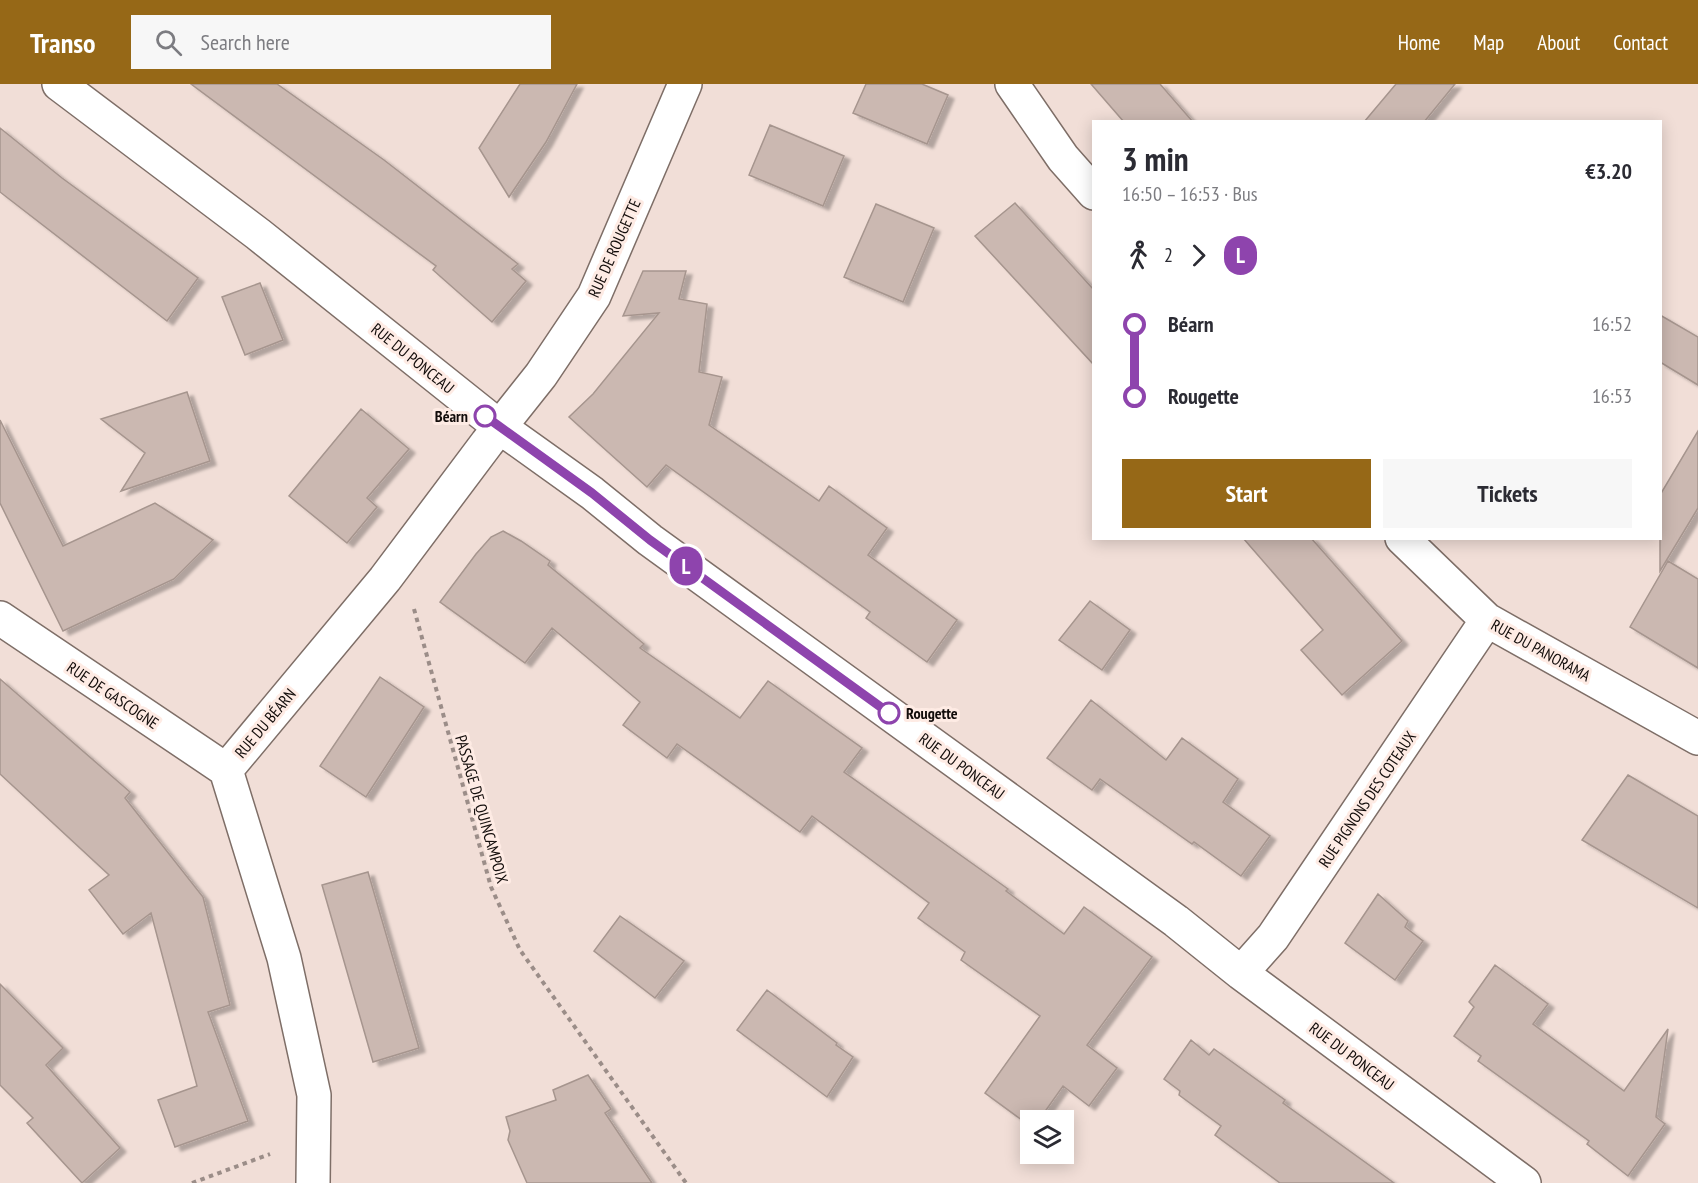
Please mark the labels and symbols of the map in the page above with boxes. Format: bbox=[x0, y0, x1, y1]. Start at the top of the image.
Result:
street label: RUE DE ROUGETTE bbox=[583, 196, 645, 300]
street label: RUE DU PONCEAU bbox=[367, 318, 459, 398]
marker: Béarn bbox=[474, 405, 496, 427]
place label: Béarn bbox=[435, 406, 468, 426]
line badge: L bbox=[666, 546, 706, 586]
street label: RUE DU PANORAMA bbox=[1488, 614, 1594, 686]
street label: RUE DE GASCOGNE bbox=[63, 657, 163, 733]
street label: RUE DU BÉARN bbox=[230, 684, 300, 762]
marker: Rougette bbox=[878, 702, 900, 724]
place label: Rougette bbox=[906, 703, 958, 723]
street label: RUE PIGNONS DES COTEAUX bbox=[1314, 727, 1420, 871]
street label: RUE DU PONCEAU bbox=[915, 728, 1009, 804]
street label: PASSAGE DE QUINCAMPOIX bbox=[451, 733, 513, 885]
street label: RUE DU PONCEAU bbox=[1306, 1018, 1398, 1094]

